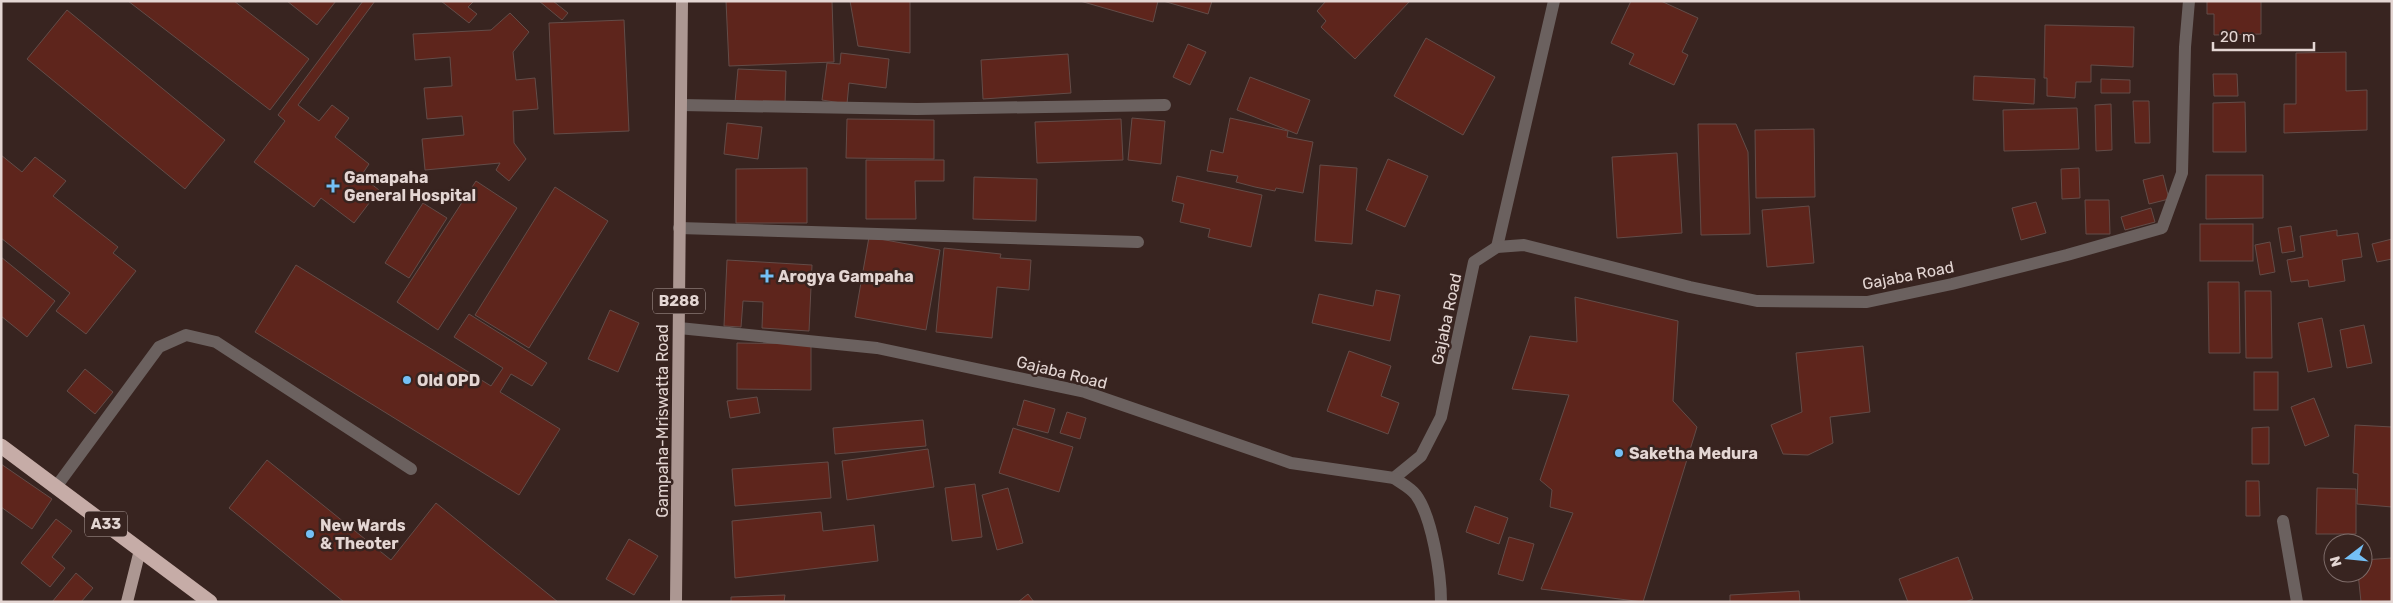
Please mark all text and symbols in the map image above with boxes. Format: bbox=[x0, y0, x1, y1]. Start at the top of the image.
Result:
scale bar bbox=[2213, 20, 2314, 52]
text: 20 m bbox=[2220, 28, 2255, 46]
place label: Gamapaha General Hospital bbox=[344, 168, 476, 205]
marker: Gamapaha General Hospital bbox=[326, 179, 340, 193]
street label: Gajaba Road bbox=[1861, 257, 1956, 294]
place label: Arogya Gampaha bbox=[778, 267, 914, 286]
marker: Arogya Gampaha bbox=[760, 269, 774, 283]
street label: Gajaba Road bbox=[1428, 272, 1465, 367]
road number: B288 bbox=[653, 288, 705, 314]
street label: Gampaha-Mriswatta Road bbox=[653, 324, 672, 518]
street label: Gajaba Road bbox=[1014, 352, 1109, 393]
place label: Old OPD bbox=[417, 371, 480, 390]
marker: Old OPD bbox=[401, 374, 413, 386]
place label: Saketha Medura bbox=[1629, 444, 1758, 463]
marker: Saketha Medura bbox=[1613, 447, 1625, 459]
road number: A33 bbox=[85, 512, 127, 536]
place label: New Wards & Theoter bbox=[320, 516, 406, 553]
marker: New Wards & Theoter bbox=[304, 528, 316, 540]
north arrow bbox=[2323, 533, 2373, 583]
text: N bbox=[2326, 554, 2346, 569]

